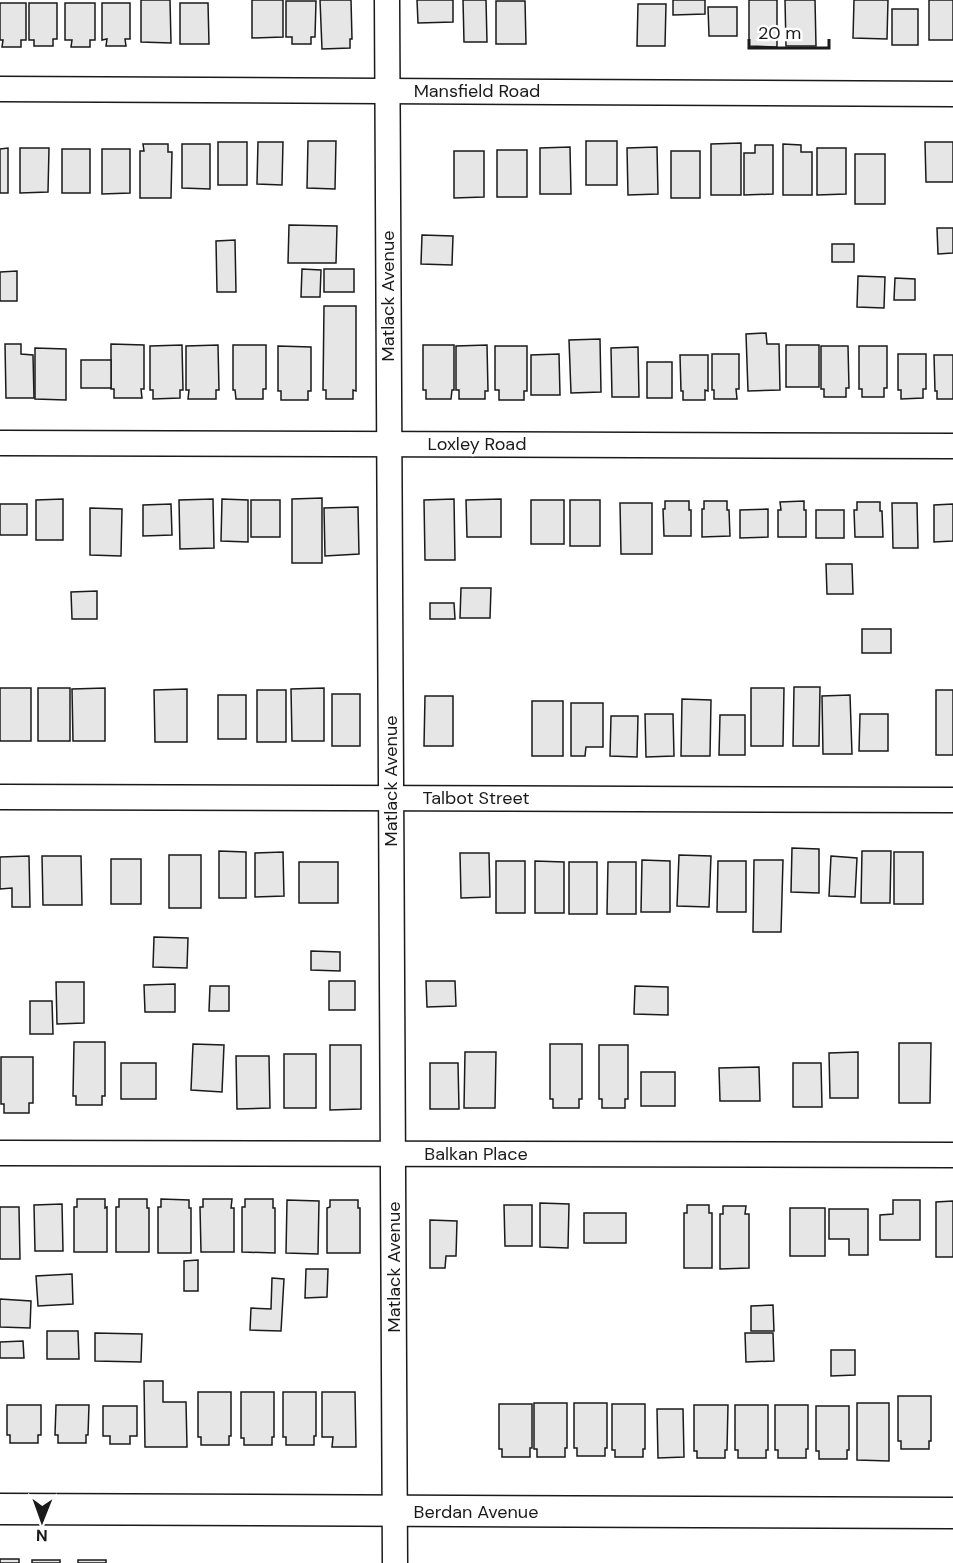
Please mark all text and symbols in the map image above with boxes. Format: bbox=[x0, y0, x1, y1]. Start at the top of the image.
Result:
scale bar bbox=[749, 12, 828, 50]
text: 20 m bbox=[758, 21, 801, 45]
street label: Mansfield Road bbox=[414, 79, 540, 103]
street label: Matlack Avenue bbox=[376, 231, 400, 361]
street label: Loxley Road bbox=[428, 432, 526, 456]
street label: Matlack Avenue bbox=[379, 716, 403, 846]
street label: Talbot Street bbox=[422, 786, 530, 810]
street label: Balkan Place bbox=[424, 1142, 528, 1166]
street label: Matlack Avenue bbox=[382, 1202, 406, 1332]
north arrow bbox=[12, 1491, 72, 1551]
street label: Berdan Avenue bbox=[414, 1500, 538, 1524]
text: N bbox=[36, 1525, 48, 1546]

